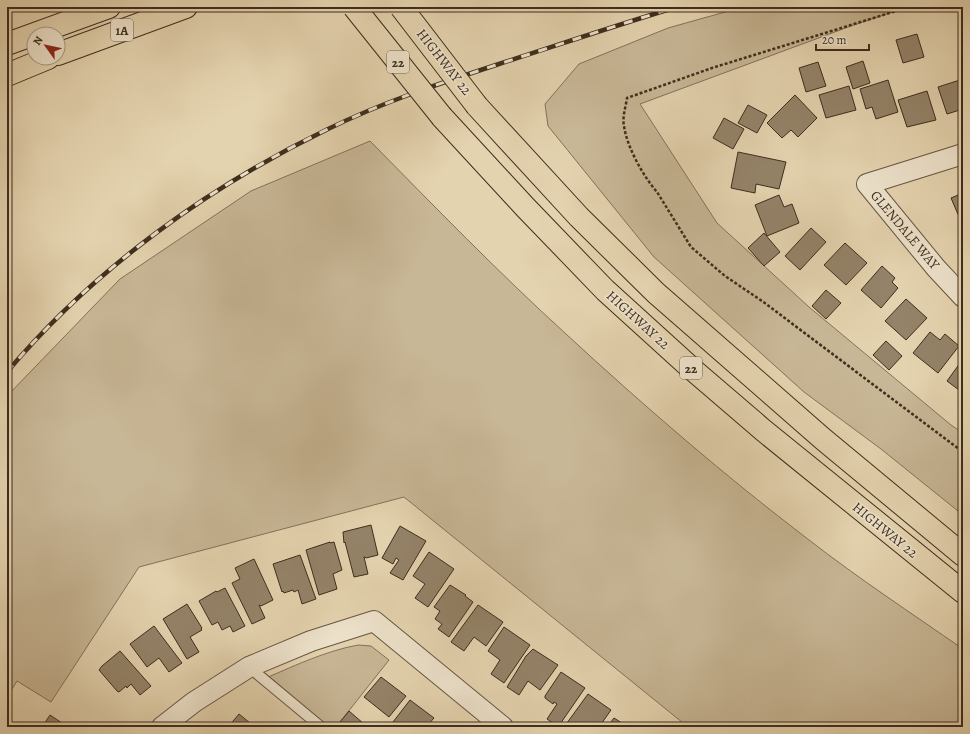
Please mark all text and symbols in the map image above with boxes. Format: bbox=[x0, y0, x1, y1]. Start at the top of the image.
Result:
road number: 1A bbox=[111, 19, 133, 41]
street label: HIGHWAY 22 bbox=[412, 25, 476, 99]
north arrow bbox=[26, 26, 66, 66]
scale bar bbox=[816, 26, 869, 52]
text: 20 m bbox=[822, 32, 846, 48]
text: N bbox=[30, 33, 47, 48]
road number: 22 bbox=[387, 51, 409, 73]
street label: GLENDALE WAY bbox=[866, 186, 944, 274]
street label: HIGHWAY 22 bbox=[602, 286, 674, 354]
road number: 22 bbox=[680, 357, 702, 379]
street label: HIGHWAY 22 bbox=[848, 498, 922, 563]

